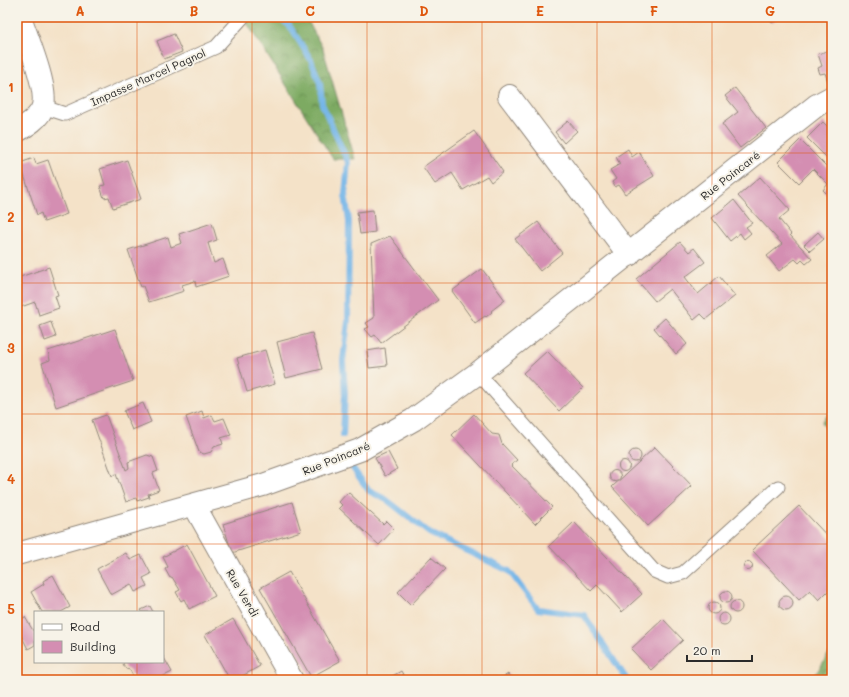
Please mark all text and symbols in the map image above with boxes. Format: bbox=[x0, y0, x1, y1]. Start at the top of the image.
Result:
text: A bbox=[75, 2, 85, 19]
text: B bbox=[190, 2, 199, 19]
text: C bbox=[305, 2, 315, 19]
text: D bbox=[419, 2, 429, 19]
text: E bbox=[536, 2, 544, 19]
text: F bbox=[650, 2, 658, 19]
text: G bbox=[765, 2, 775, 19]
street label: Impasse Marcel Pagnol bbox=[88, 45, 208, 109]
text: 1 bbox=[8, 78, 14, 95]
street label: Rue Poincaré bbox=[697, 147, 763, 203]
text: 2 bbox=[7, 208, 15, 225]
text: 3 bbox=[7, 339, 15, 356]
street label: Rue Poincaré bbox=[300, 438, 372, 478]
text: 4 bbox=[7, 470, 15, 487]
street label: Rue Verdi bbox=[223, 566, 263, 620]
text: 5 bbox=[7, 600, 15, 617]
legend bbox=[34, 611, 164, 663]
text: Road bbox=[70, 618, 100, 634]
scale bar bbox=[687, 637, 752, 663]
text: Building bbox=[70, 638, 116, 654]
text: 20 m bbox=[693, 642, 721, 658]

